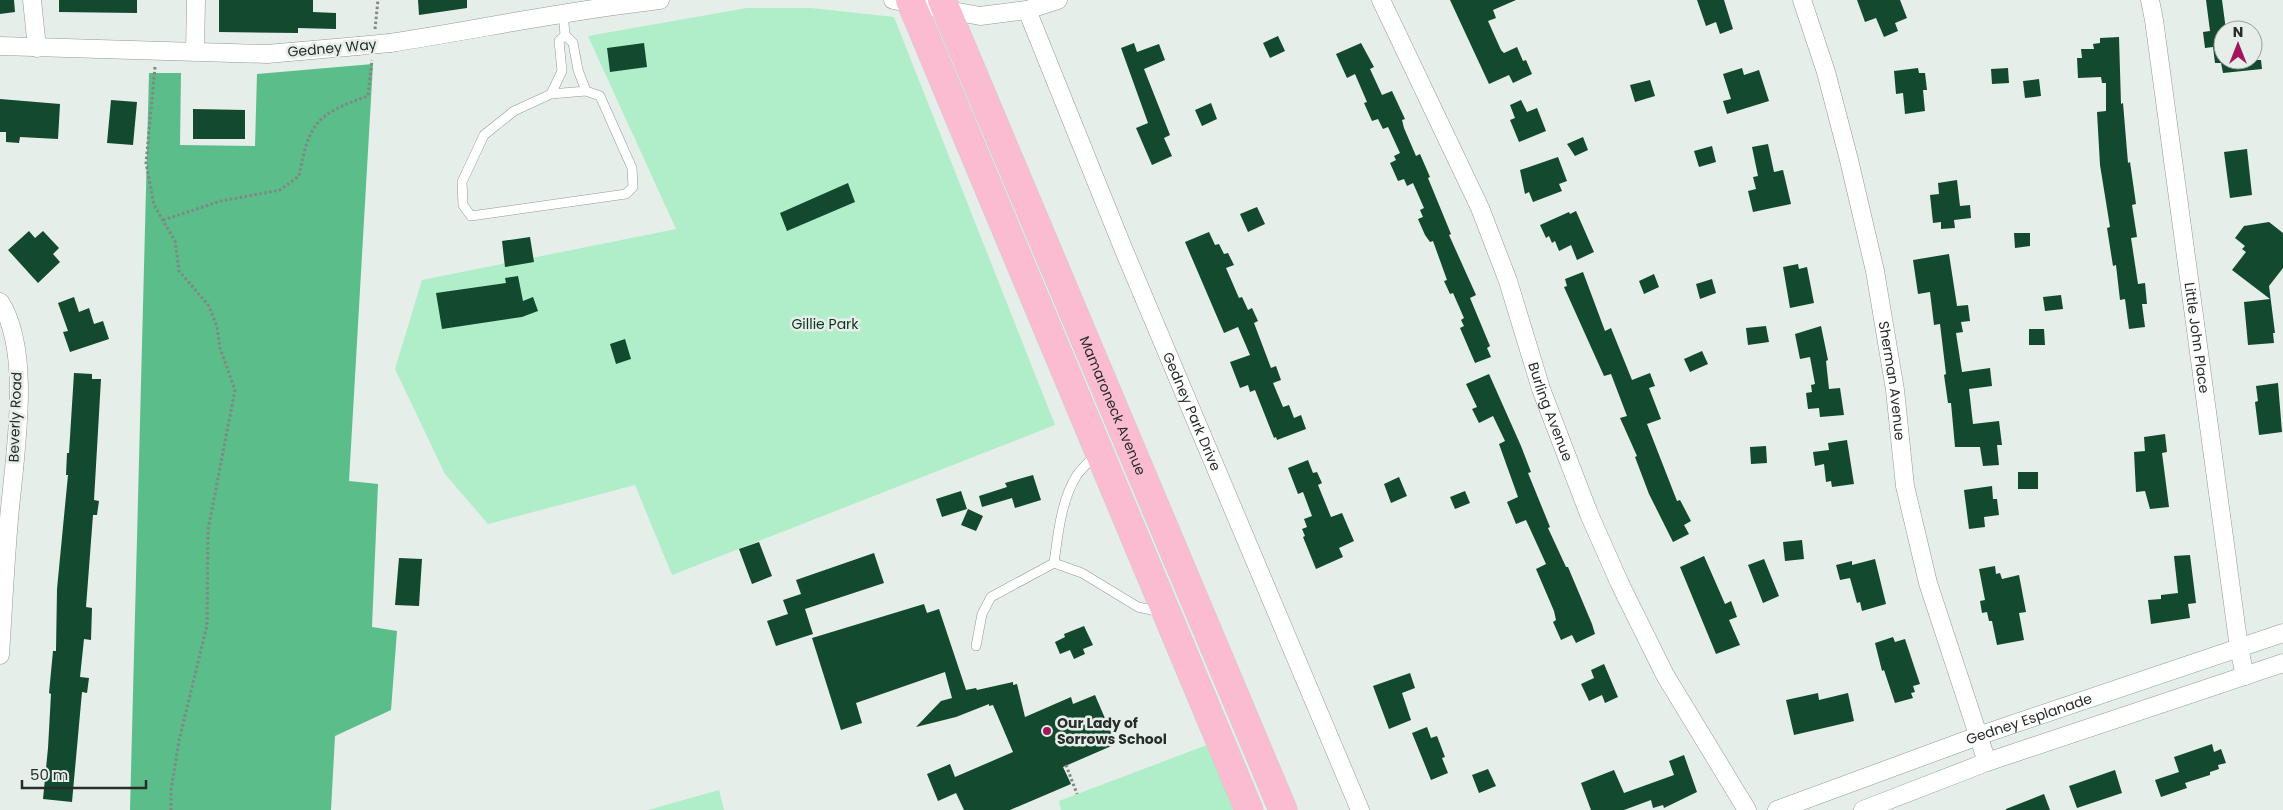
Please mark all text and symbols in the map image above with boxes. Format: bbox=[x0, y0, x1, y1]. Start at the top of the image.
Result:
north arrow bbox=[2213, 20, 2263, 70]
text: N bbox=[2233, 22, 2243, 42]
street label: Gedney Way bbox=[287, 34, 377, 62]
street label: Little John Place bbox=[2180, 281, 2214, 395]
park label: Gillie Park bbox=[791, 314, 859, 334]
street label: Sherman Avenue bbox=[1874, 320, 1910, 442]
street label: Mamaroneck Avenue bbox=[1075, 333, 1151, 479]
street label: Gedney Park Drive bbox=[1158, 349, 1226, 474]
street label: Burling Avenue bbox=[1523, 360, 1578, 465]
street label: Beverly Road bbox=[3, 371, 27, 463]
street label: Gedney Esplanade bbox=[1963, 688, 2095, 750]
place label: Our Lady of Sorrows School bbox=[1057, 713, 1167, 749]
marker: Our Lady of Sorrows School bbox=[1041, 725, 1053, 737]
scale bar bbox=[22, 758, 146, 790]
text: 50 m bbox=[30, 764, 68, 785]

